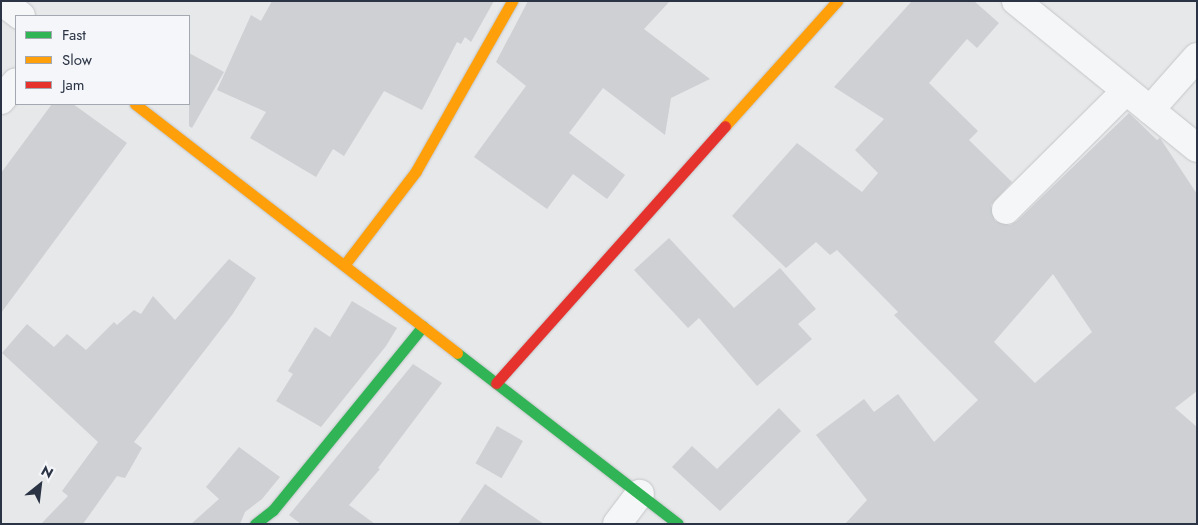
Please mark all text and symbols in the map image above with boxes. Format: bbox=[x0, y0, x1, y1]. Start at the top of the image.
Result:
legend bbox=[15, 15, 190, 105]
text: Fast bbox=[62, 24, 86, 46]
text: Slow bbox=[62, 49, 92, 71]
text: Jam bbox=[62, 74, 85, 96]
north arrow bbox=[15, 460, 65, 510]
text: N bbox=[38, 460, 57, 483]

